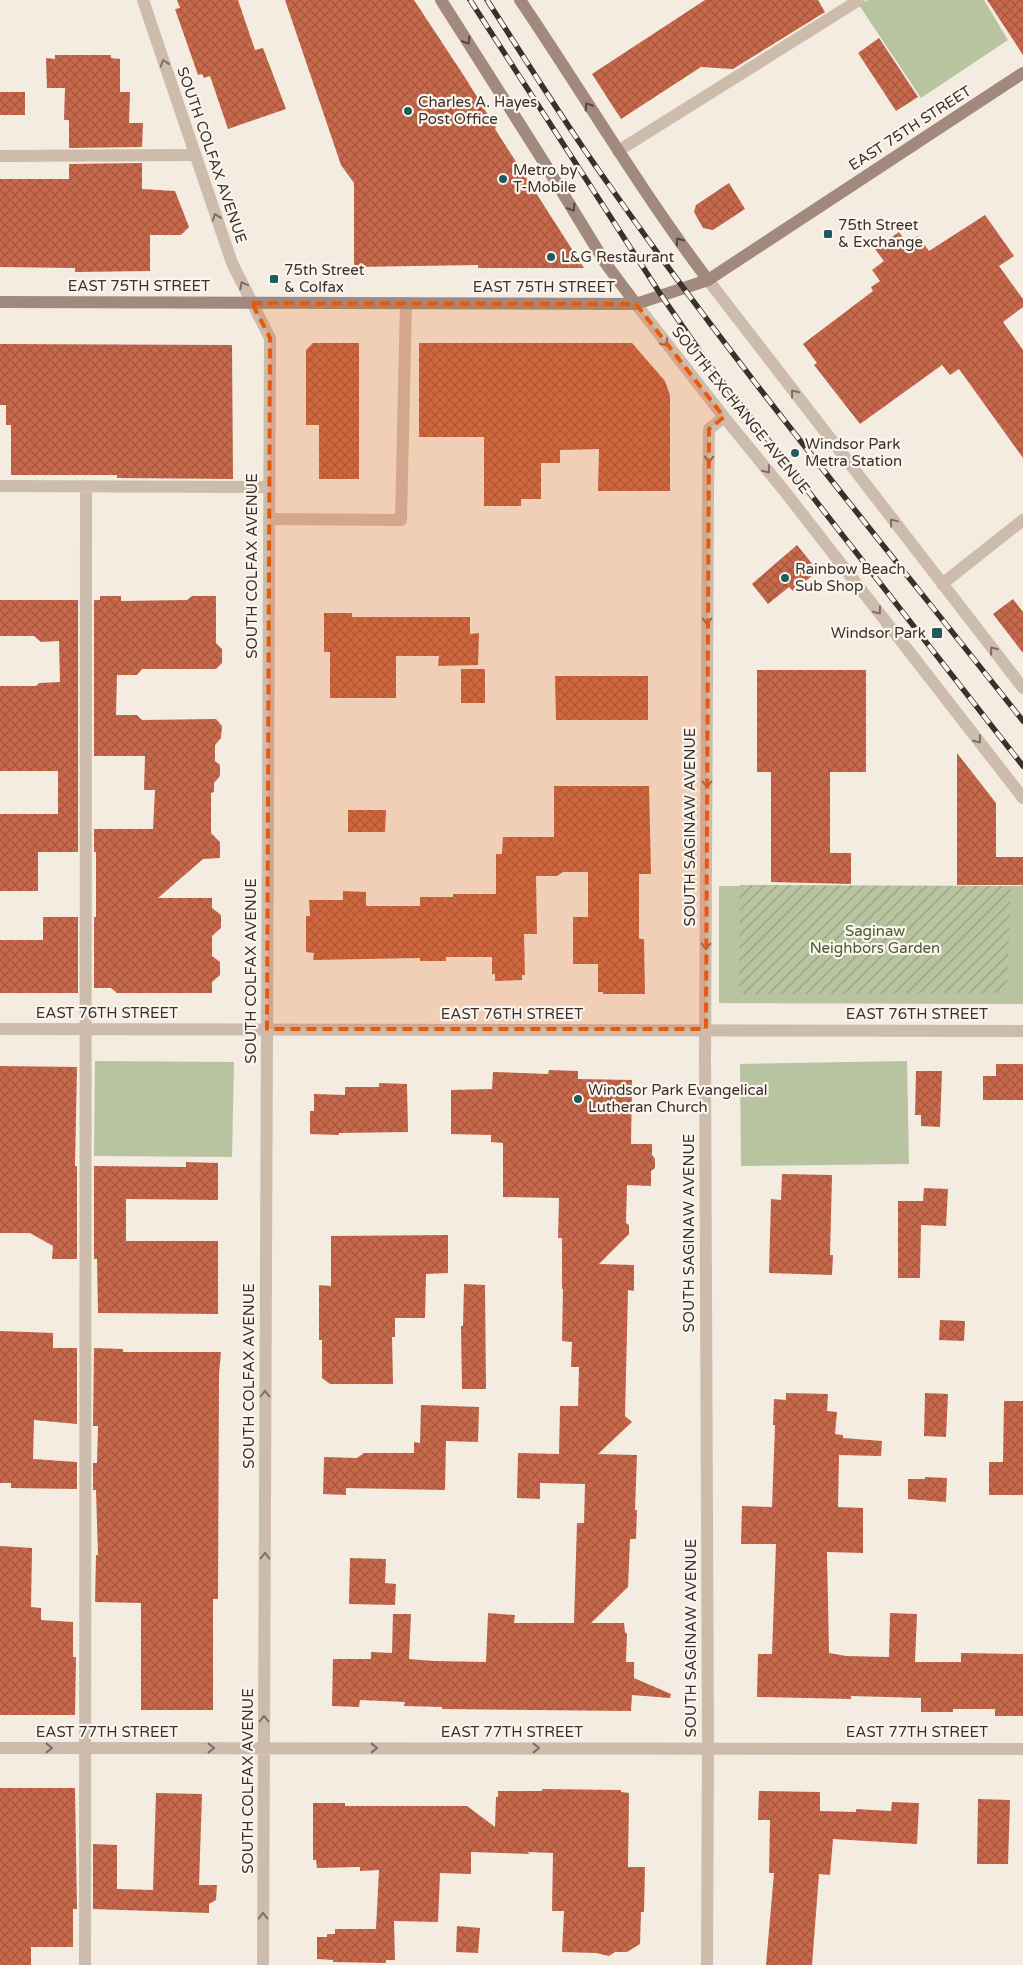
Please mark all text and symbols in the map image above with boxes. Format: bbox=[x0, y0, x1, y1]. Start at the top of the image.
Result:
one-way arrow bbox=[461, 35, 470, 45]
one-way arrow bbox=[160, 59, 170, 67]
street label: SOUTH COLFAX AVENUE bbox=[173, 64, 251, 246]
street label: EAST 75TH STREET bbox=[845, 82, 975, 174]
place label: Charles A. Hayes Post Office bbox=[418, 93, 537, 128]
one-way arrow bbox=[585, 102, 595, 111]
marker: Charles A. Hayes Post Office bbox=[402, 105, 414, 117]
place label: Metro by T-Mobile bbox=[513, 161, 577, 196]
marker: Metro by T-Mobile bbox=[497, 173, 509, 185]
one-way arrow bbox=[566, 203, 576, 212]
one-way arrow bbox=[212, 213, 222, 221]
place label: 75th Street & Exchange bbox=[838, 216, 923, 251]
marker: 75th Street & Exchange bbox=[822, 228, 834, 240]
one-way arrow bbox=[676, 237, 685, 247]
place label: L&G Restaurant bbox=[561, 248, 675, 266]
marker: L&G Restaurant bbox=[545, 251, 557, 263]
place label: 75th Street & Colfax bbox=[284, 261, 365, 296]
marker: 75th Street & Colfax bbox=[268, 273, 280, 285]
street label: EAST 75TH STREET bbox=[68, 277, 210, 295]
street label: EAST 75TH STREET bbox=[473, 278, 615, 296]
one-way arrow bbox=[239, 281, 249, 290]
street label: SOUTH EXCHANGE AVENUE bbox=[668, 323, 814, 497]
one-way arrow bbox=[660, 337, 668, 346]
one-way arrow bbox=[792, 390, 800, 399]
place label: Windsor Park Metra Station bbox=[805, 435, 902, 470]
marker: Windsor Park Metra Station bbox=[789, 447, 801, 459]
one-way arrow bbox=[704, 456, 714, 463]
one-way arrow bbox=[762, 464, 771, 473]
street label: SOUTH COLFAX AVENUE bbox=[243, 473, 261, 659]
one-way arrow bbox=[890, 518, 899, 528]
place label: Rainbow Beach Sub Shop bbox=[795, 560, 906, 595]
marker: Rainbow Beach Sub Shop bbox=[779, 572, 791, 584]
one-way arrow bbox=[873, 605, 881, 614]
one-way arrow bbox=[702, 618, 712, 626]
place label: Windsor Park bbox=[831, 624, 926, 642]
marker: Windsor Park bbox=[930, 626, 944, 640]
one-way arrow bbox=[990, 646, 999, 656]
street label: SOUTH SAGINAW AVENUE bbox=[681, 728, 699, 926]
one-way arrow bbox=[972, 734, 980, 743]
one-way arrow bbox=[701, 780, 712, 788]
street label: SOUTH COLFAX AVENUE bbox=[242, 878, 260, 1064]
park label: Saginaw Neighbors Garden bbox=[810, 922, 940, 957]
one-way arrow bbox=[701, 943, 711, 951]
street label: EAST 76TH STREET bbox=[36, 1004, 178, 1022]
street label: EAST 76TH STREET bbox=[441, 1005, 583, 1023]
street label: EAST 76TH STREET bbox=[846, 1005, 988, 1023]
place label: Windsor Park Evangelical Lutheran Church bbox=[588, 1081, 768, 1116]
marker: Windsor Park Evangelical Lutheran Church bbox=[572, 1093, 584, 1105]
street label: SOUTH SAGINAW AVENUE bbox=[680, 1134, 698, 1332]
street label: SOUTH COLFAX AVENUE bbox=[240, 1283, 258, 1469]
one-way arrow bbox=[260, 1390, 270, 1398]
street label: SOUTH SAGINAW AVENUE bbox=[682, 1539, 700, 1737]
one-way arrow bbox=[260, 1552, 270, 1560]
street label: SOUTH COLFAX AVENUE bbox=[239, 1688, 257, 1874]
one-way arrow bbox=[259, 1715, 269, 1722]
street label: EAST 77TH STREET bbox=[36, 1723, 178, 1741]
street label: EAST 77TH STREET bbox=[441, 1723, 583, 1741]
street label: EAST 77TH STREET bbox=[846, 1723, 988, 1741]
one-way arrow bbox=[45, 1743, 53, 1753]
one-way arrow bbox=[208, 1743, 215, 1753]
one-way arrow bbox=[370, 1743, 378, 1753]
one-way arrow bbox=[532, 1743, 540, 1753]
one-way arrow bbox=[258, 1912, 268, 1920]

